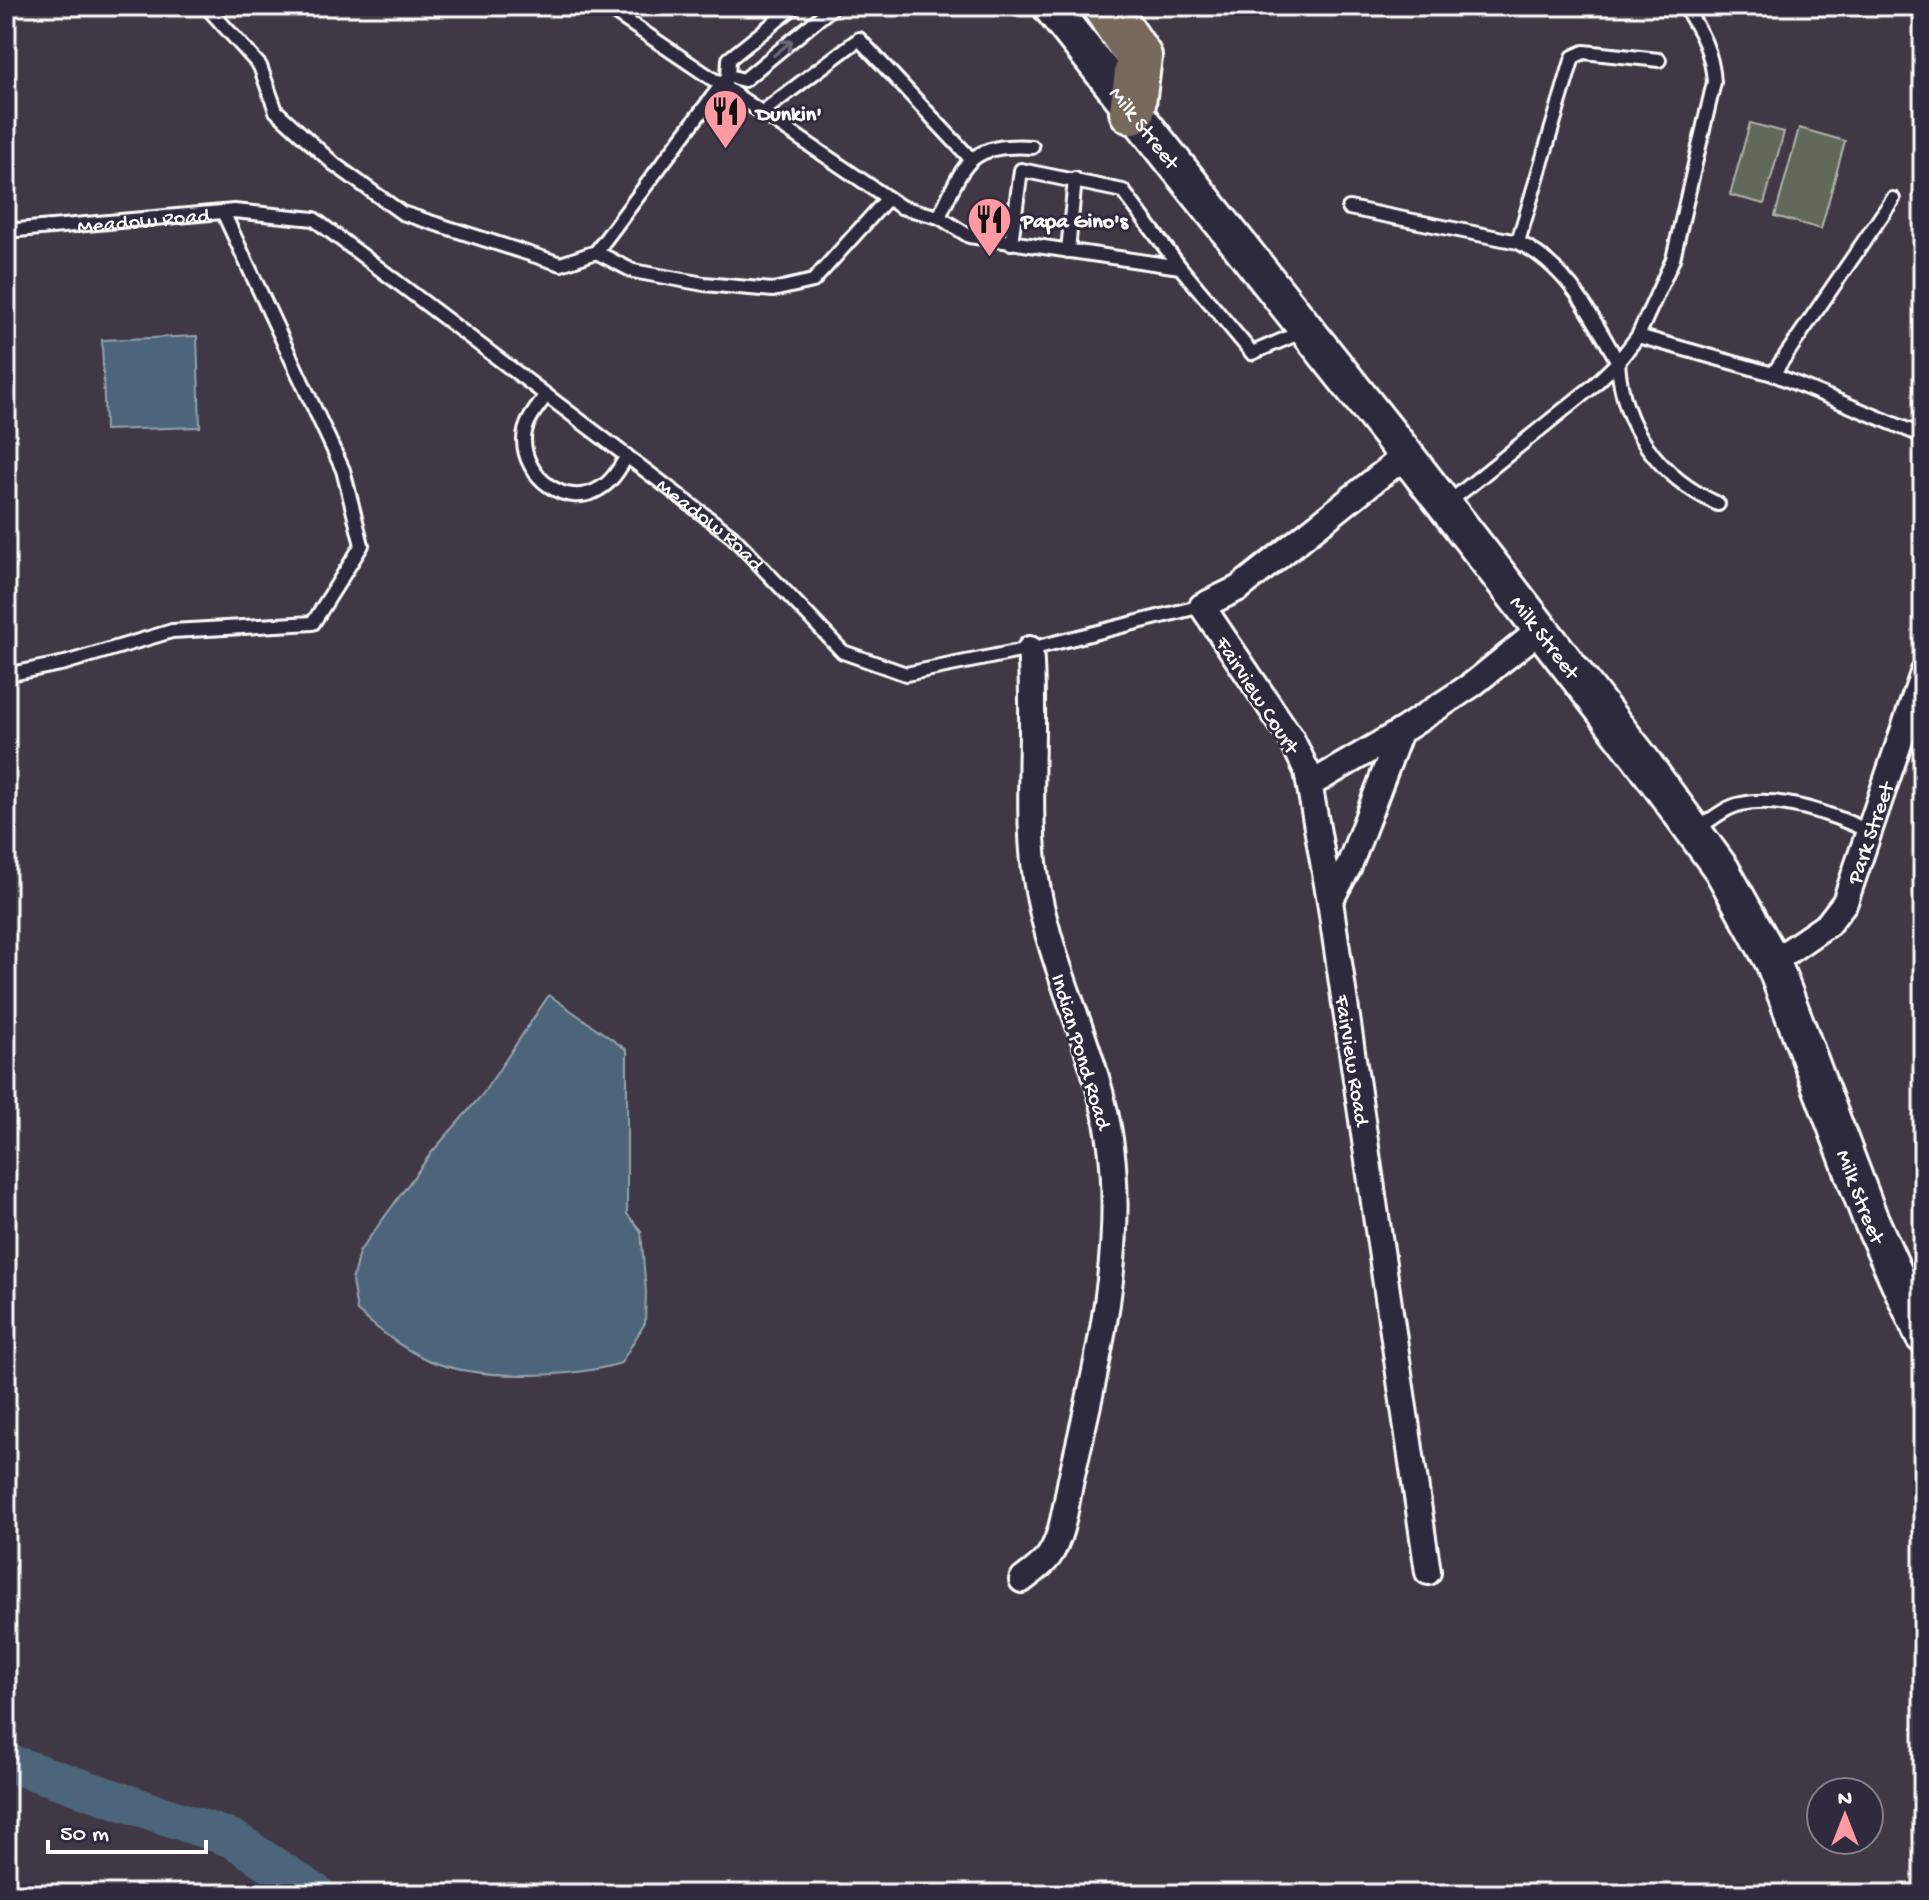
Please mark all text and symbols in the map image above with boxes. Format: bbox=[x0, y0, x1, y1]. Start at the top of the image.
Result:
one-way arrow bbox=[772, 39, 792, 57]
street label: Milk Street bbox=[1102, 82, 1185, 177]
restaurant icon: Dunkin' bbox=[701, 88, 749, 151]
place label: Dunkin' bbox=[754, 103, 822, 129]
restaurant icon: Papa Gino's bbox=[966, 195, 1014, 258]
street label: Meadow Road bbox=[76, 204, 214, 242]
place label: Papa Gino's bbox=[1020, 210, 1130, 236]
street label: Meadow Road bbox=[650, 474, 770, 580]
street label: Milk Street bbox=[1502, 592, 1585, 687]
street label: Fairview Court bbox=[1208, 632, 1304, 761]
street label: Park Street bbox=[1843, 778, 1902, 889]
street label: Indian Pond Road bbox=[1043, 971, 1116, 1135]
street label: Fairview Road bbox=[1327, 992, 1374, 1130]
street label: Milk Street bbox=[1828, 1147, 1890, 1250]
north arrow bbox=[1805, 1776, 1885, 1856]
text: N bbox=[1838, 1787, 1852, 1813]
scale bar bbox=[48, 1804, 206, 1854]
text: 50 m bbox=[60, 1821, 109, 1850]

